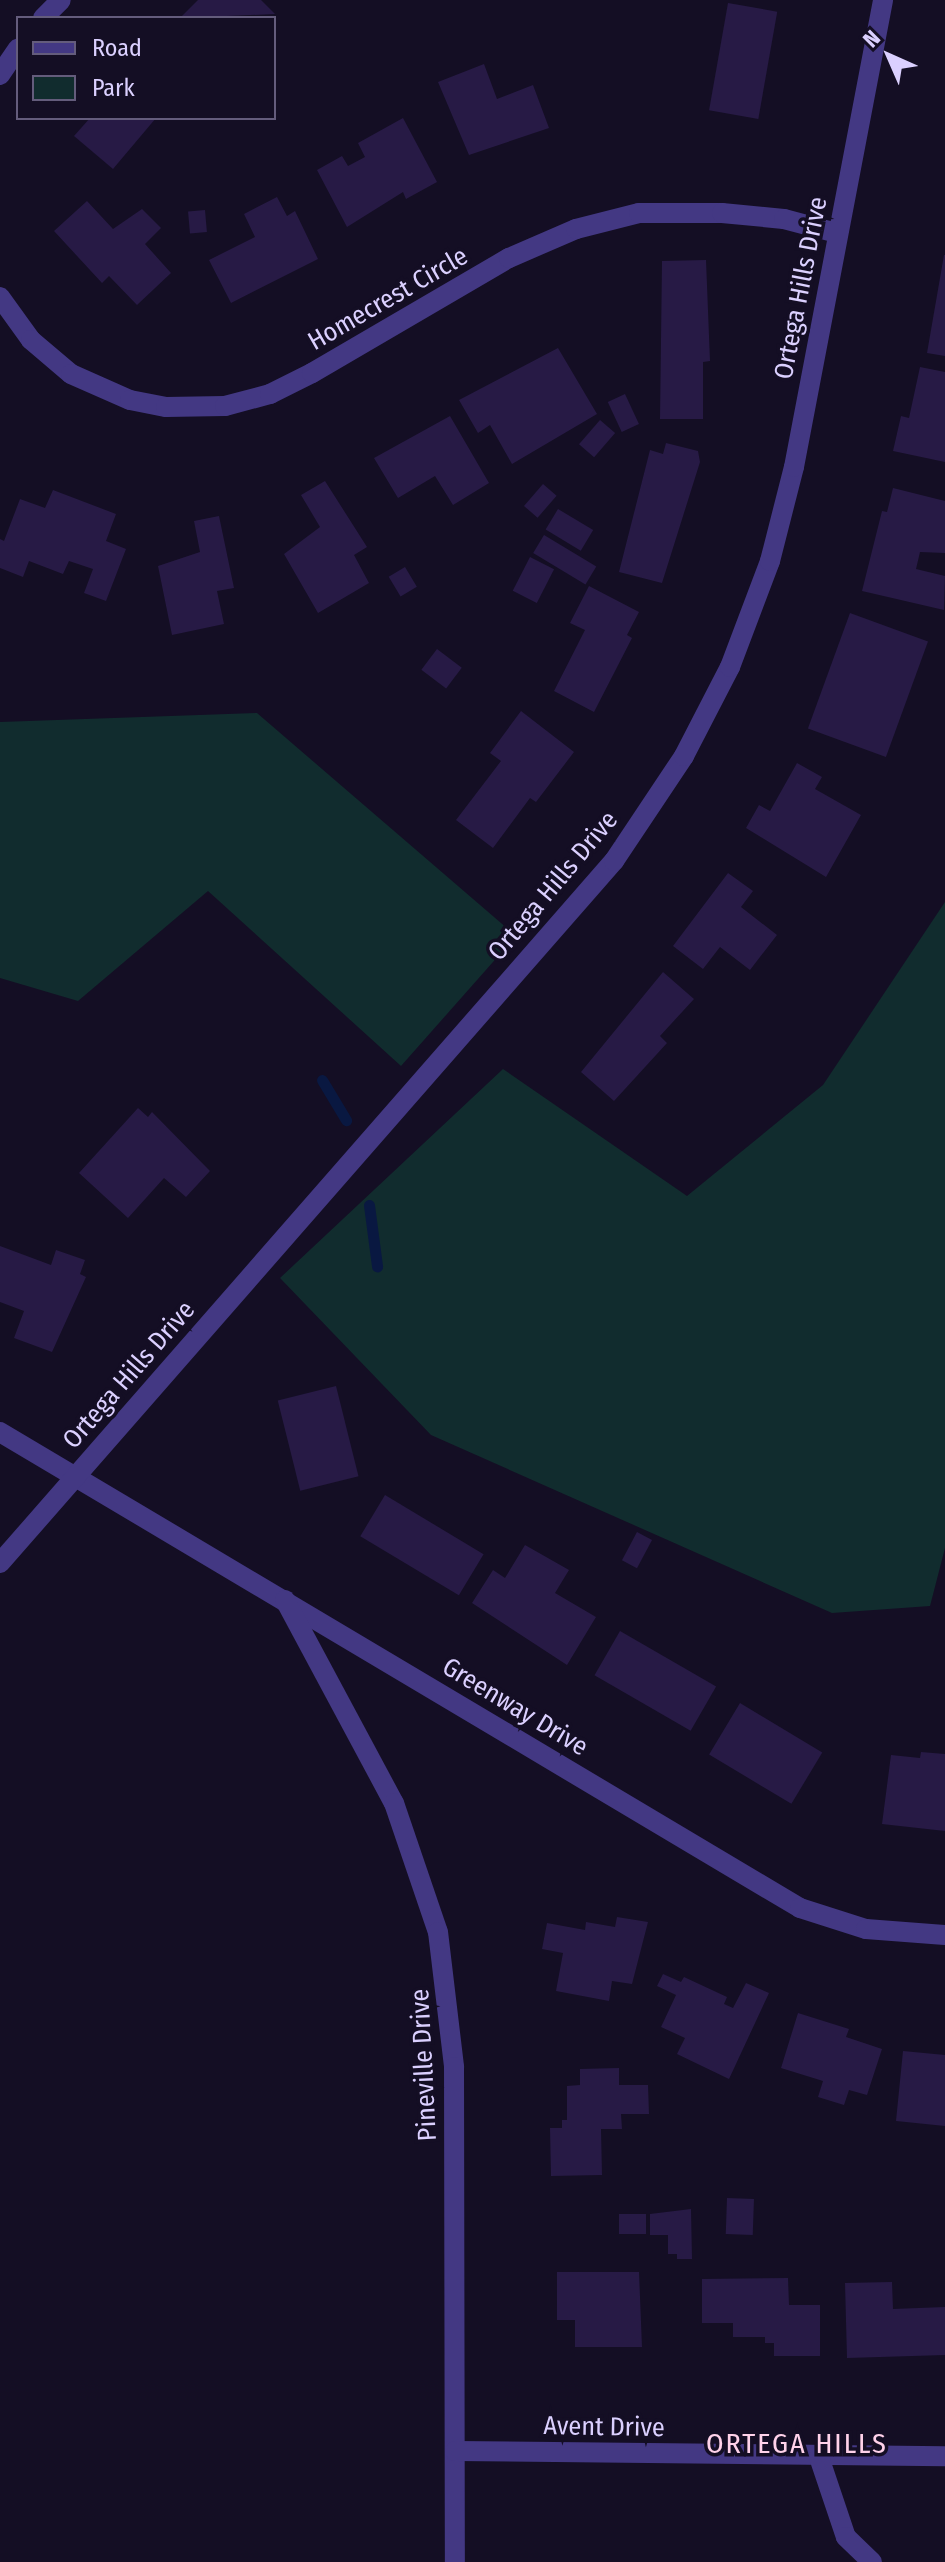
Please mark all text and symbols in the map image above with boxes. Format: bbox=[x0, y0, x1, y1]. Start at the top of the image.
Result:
legend bbox=[16, 16, 276, 120]
north arrow bbox=[849, 16, 929, 96]
text: N bbox=[857, 24, 886, 53]
text: Road bbox=[92, 34, 142, 62]
text: Park bbox=[92, 74, 135, 102]
street label: Ortega Hills Drive bbox=[768, 194, 834, 382]
street label: Homecrest Circle bbox=[303, 241, 473, 357]
street label: Ortega Hills Drive bbox=[482, 805, 624, 967]
street label: Ortega Hills Drive bbox=[56, 1295, 202, 1455]
street label: Greenway Drive bbox=[436, 1651, 594, 1763]
street label: Pineville Drive bbox=[404, 1988, 444, 2142]
street label: Avent Drive bbox=[543, 2410, 665, 2444]
district label: ORTEGA HILLS bbox=[706, 2427, 888, 2461]

